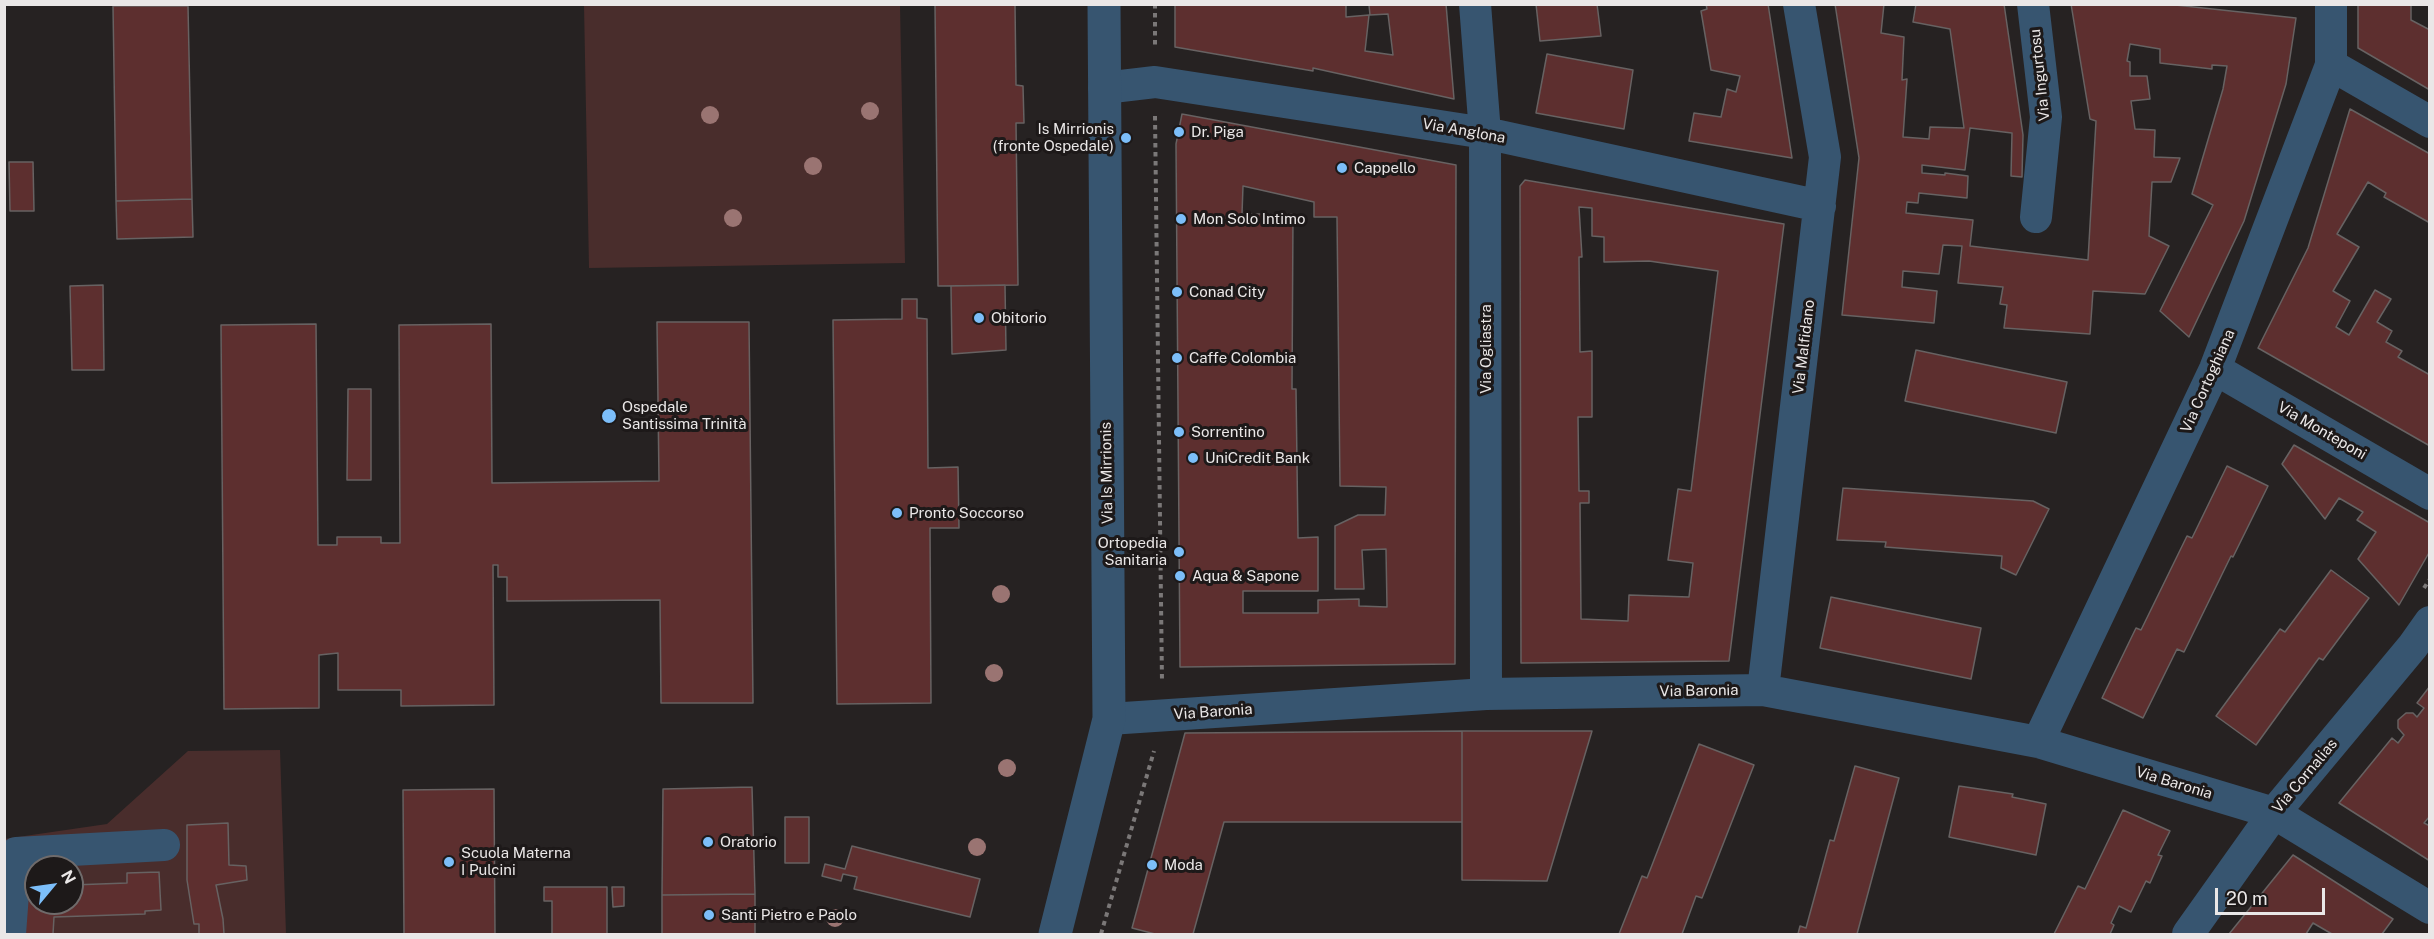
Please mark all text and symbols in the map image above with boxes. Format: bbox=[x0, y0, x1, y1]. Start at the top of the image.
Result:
street label: Via Ingurtosu bbox=[2026, 28, 2054, 122]
street label: Via Anglona bbox=[1421, 115, 1507, 147]
place label: Is Mirrionis (fronte Ospedale) bbox=[993, 120, 1114, 155]
place label: Dr. Piga bbox=[1191, 123, 1244, 141]
marker: Dr. Piga bbox=[1172, 125, 1186, 139]
marker: Is Mirrionis (fronte Ospedale) bbox=[1119, 131, 1133, 145]
place label: Cappello bbox=[1354, 159, 1416, 177]
marker: Cappello bbox=[1335, 161, 1349, 175]
place label: Mon Solo Intimo bbox=[1193, 210, 1305, 228]
marker: Mon Solo Intimo bbox=[1174, 212, 1188, 226]
place label: Conad City bbox=[1189, 283, 1265, 301]
marker: Conad City bbox=[1170, 285, 1184, 299]
street label: Via Malfidano bbox=[1789, 299, 1819, 395]
street label: Via Ogliastra bbox=[1477, 304, 1495, 394]
place label: Obitorio bbox=[991, 309, 1047, 327]
marker: Obitorio bbox=[972, 311, 986, 325]
street label: Via Cortoghiana bbox=[2177, 327, 2239, 435]
place label: Caffe Colombia bbox=[1189, 349, 1296, 367]
marker: Caffe Colombia bbox=[1170, 351, 1184, 365]
place label: Ospedale Santissima Trinità bbox=[622, 398, 747, 433]
street label: Via Monteponi bbox=[2274, 398, 2370, 464]
marker: Ospedale Santissima Trinità bbox=[600, 407, 618, 425]
street label: Via Is Mirrionis bbox=[1097, 422, 1117, 524]
place label: Sorrentino bbox=[1191, 423, 1265, 441]
marker: Sorrentino bbox=[1172, 425, 1186, 439]
place label: UniCredit Bank bbox=[1205, 449, 1310, 467]
marker: UniCredit Bank bbox=[1186, 451, 1200, 465]
place label: Pronto Soccorso bbox=[909, 504, 1024, 522]
marker: Pronto Soccorso bbox=[890, 506, 904, 520]
place label: Ortopedia Sanitaria bbox=[1098, 534, 1167, 569]
marker: Ortopedia Sanitaria bbox=[1172, 545, 1186, 559]
place label: Aqua & Sapone bbox=[1192, 567, 1299, 585]
marker: Aqua & Sapone bbox=[1173, 569, 1187, 583]
street label: Via Baronia bbox=[1659, 681, 1739, 701]
street label: Via Baronia bbox=[1173, 700, 1253, 724]
street label: Via Cornalias bbox=[2269, 735, 2341, 817]
street label: Via Baronia bbox=[2134, 763, 2214, 803]
place label: Oratorio bbox=[720, 833, 777, 851]
marker: Oratorio bbox=[701, 835, 715, 849]
place label: Scuola Materna I Pulcini bbox=[461, 844, 571, 879]
north arrow bbox=[24, 855, 84, 915]
marker: Scuola Materna I Pulcini bbox=[442, 855, 456, 869]
place label: Moda bbox=[1164, 856, 1203, 874]
marker: Moda bbox=[1145, 858, 1159, 872]
text: N bbox=[57, 867, 80, 887]
scale bar bbox=[2218, 876, 2328, 914]
text: 20 m bbox=[2226, 888, 2268, 909]
place label: Santi Pietro e Paolo bbox=[721, 906, 857, 924]
marker: Santi Pietro e Paolo bbox=[702, 908, 716, 922]

